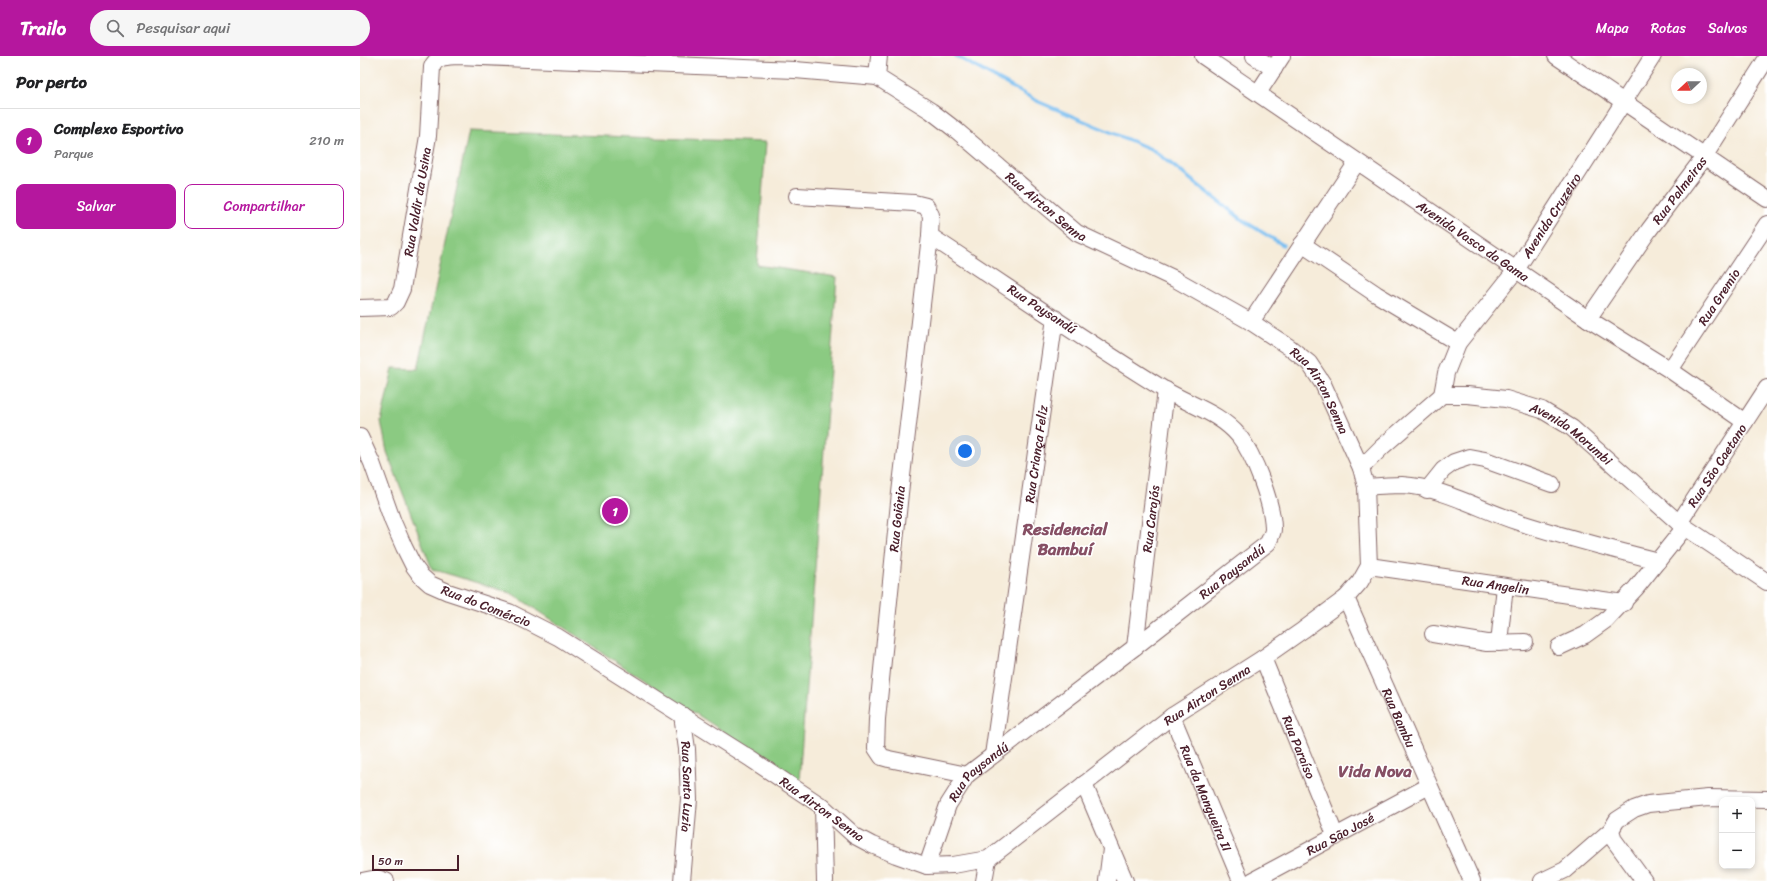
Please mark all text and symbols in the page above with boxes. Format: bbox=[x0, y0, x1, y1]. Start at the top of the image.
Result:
search box bbox=[90, 10, 370, 46]
text: Trailo bbox=[20, 12, 66, 45]
text: Pesquisar aqui bbox=[136, 15, 230, 41]
text: Mapa bbox=[1596, 16, 1629, 41]
text: Rotas bbox=[1651, 16, 1686, 41]
text: Salvos bbox=[1708, 16, 1747, 41]
icon: search bbox=[104, 17, 126, 39]
text: Por perto bbox=[16, 67, 87, 97]
north arrow bbox=[1671, 68, 1707, 104]
text: Complexo Esportivo bbox=[54, 116, 183, 142]
text: 1 bbox=[26, 129, 32, 152]
text: 210 m bbox=[309, 129, 344, 152]
text: Parque bbox=[54, 142, 93, 165]
street label: Rua Valdir da Usina bbox=[396, 145, 438, 258]
street label: Rua Palmeiras bbox=[1646, 150, 1713, 229]
street label: Rua Airton Senna bbox=[1000, 165, 1091, 248]
street label: Avenida Cruzeiro bbox=[1515, 168, 1587, 263]
button: Salvar bbox=[16, 184, 176, 229]
button: Compartilhar bbox=[184, 184, 344, 229]
street label: Avenida Vasco da Gama bbox=[1411, 193, 1535, 288]
street label: Rua Gremio bbox=[1691, 263, 1746, 330]
street label: Rua Paysandú bbox=[1003, 278, 1081, 340]
street label: Rua Airton Senna bbox=[1285, 341, 1356, 438]
street label: Avenida Morumbi bbox=[1526, 395, 1618, 471]
street label: Rua Criança Feliz bbox=[1017, 403, 1054, 504]
street label: Rua São Caetano bbox=[1681, 418, 1753, 512]
your location bbox=[955, 441, 975, 461]
street label: Rua Carajás bbox=[1135, 483, 1166, 554]
street label: Rua Goiânia bbox=[882, 484, 912, 553]
pin: 1 bbox=[602, 496, 628, 526]
district label: Residencial Bambuí bbox=[1022, 514, 1108, 564]
street label: Rua Paysandú bbox=[1193, 538, 1270, 605]
street label: Rua Angelin bbox=[1461, 568, 1531, 601]
street label: Rua do Comércio bbox=[438, 578, 535, 634]
street label: Rua Airton Senna bbox=[1159, 658, 1256, 732]
street label: Rua Bambu bbox=[1376, 684, 1423, 751]
street label: Rua Paraíso bbox=[1276, 712, 1323, 783]
street label: Rua Paysandú bbox=[941, 736, 1013, 806]
street label: Rua Santa Luzia bbox=[674, 739, 701, 834]
street label: Rua da Mangueira II bbox=[1174, 741, 1239, 855]
district label: Vida Nova bbox=[1338, 756, 1412, 786]
street label: Rua Airton Senna bbox=[775, 770, 870, 848]
map controls bbox=[1719, 797, 1755, 869]
button: + bbox=[1719, 797, 1755, 833]
street label: Rua São José bbox=[1302, 806, 1379, 862]
button: − bbox=[1719, 833, 1755, 869]
text: 50 m bbox=[378, 852, 403, 871]
scale bar bbox=[372, 853, 459, 872]

